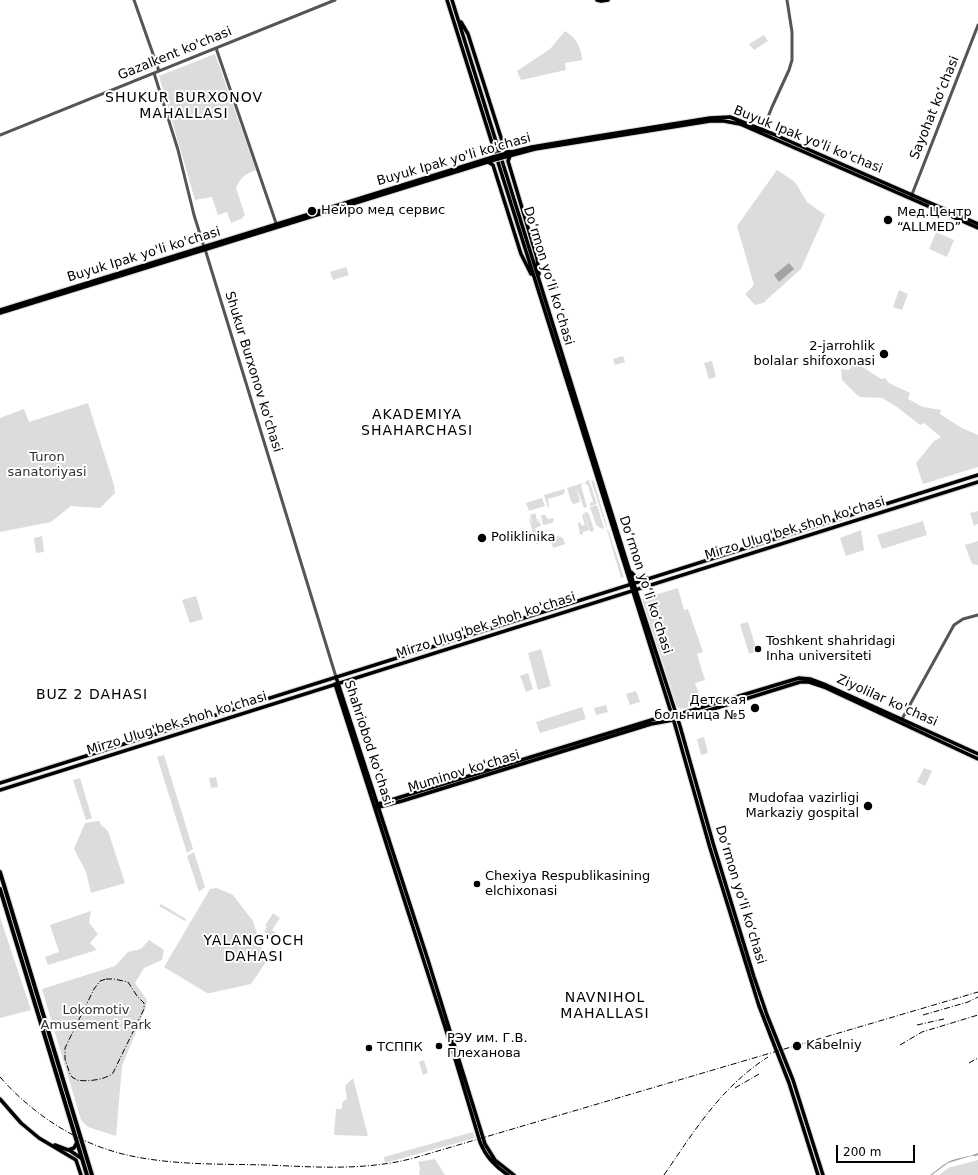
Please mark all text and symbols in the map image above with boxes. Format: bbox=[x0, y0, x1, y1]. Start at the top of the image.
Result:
street label: Gazalkent ko'chasi bbox=[116, 24, 234, 84]
street label: Sayohat koʻchasi bbox=[907, 54, 963, 162]
district label: SHUKUR BURXONOV MAHALLASI bbox=[105, 90, 263, 122]
street label: Buyuk Ipak yo'li ko'chasi bbox=[731, 103, 885, 177]
street label: Buyuk Ipak yo'li ko'chasi bbox=[375, 131, 533, 189]
place label: Нейро мед сервис bbox=[321, 203, 445, 219]
marker: Нейро мед сервис bbox=[306, 205, 318, 217]
street label: Do‘rmon yo‘li ko‘chasi bbox=[519, 205, 577, 347]
place label: Мед.Центр “ALLMED” bbox=[897, 205, 972, 236]
marker: Мед.Центр “ALLMED” bbox=[882, 214, 894, 226]
street label: Buyuk Ipak yo'li ko'chasi bbox=[66, 224, 222, 286]
street label: Shukur Burxonov ko'chasi bbox=[221, 290, 285, 454]
place label: 2-jarrohlik bolalar shifoxonasi bbox=[754, 339, 875, 370]
marker: 2-jarrohlik bolalar shifoxonasi bbox=[878, 348, 890, 360]
district label: AKADEMIYA SHAHARCHASI bbox=[361, 407, 473, 440]
park label: Turon sanatoriyasi bbox=[8, 450, 86, 481]
street label: Mirzo Ulug'bek shoh ko'chasi bbox=[703, 494, 887, 564]
street label: Do‘rmon yo‘li ko‘chasi bbox=[615, 514, 675, 656]
place label: Poliklinika bbox=[491, 530, 555, 546]
marker: Poliklinika bbox=[476, 532, 488, 544]
street label: Mirzo Ulug'bek shoh ko'chasi bbox=[394, 590, 578, 662]
place label: Toshkent shahridagi Inha universiteti bbox=[766, 634, 895, 665]
marker: Toshkent shahridagi Inha universiteti bbox=[753, 644, 763, 654]
street label: Ziyolilar ko'chasi bbox=[834, 672, 940, 730]
street label: Shahriobod ko'chasi bbox=[340, 679, 396, 807]
district label: BUZ 2 DAHASI bbox=[36, 687, 148, 703]
street label: Mirzo Ulug'bek shoh ko'chasi bbox=[85, 689, 269, 759]
place label: Детская больница №5 bbox=[654, 693, 746, 724]
marker: Детская больница №5 bbox=[749, 702, 761, 714]
street label: Muminov ko'chasi bbox=[406, 748, 522, 796]
place label: Mudofaa vazirligi Markaziy gospital bbox=[745, 791, 859, 822]
marker: Mudofaa vazirligi Markaziy gospital bbox=[862, 800, 874, 812]
street label: Do‘rmon yo‘li ko‘chasi bbox=[711, 824, 769, 966]
place label: Chexiya Respublikasining elchixonasi bbox=[485, 869, 650, 900]
marker: Chexiya Respublikasining elchixonasi bbox=[472, 879, 482, 889]
district label: YALANG'OCH DAHASI bbox=[203, 933, 305, 966]
district label: NAVNIHOL MAHALLASI bbox=[560, 990, 650, 1022]
park label: Lokomotiv Amusement Park bbox=[41, 1003, 151, 1034]
place label: РЭУ им. Г.В. Плеханова bbox=[447, 1031, 528, 1062]
place label: Kabelniy bbox=[806, 1038, 862, 1054]
place label: ТСППК bbox=[377, 1040, 423, 1056]
marker: Kabelniy bbox=[791, 1040, 803, 1052]
marker: РЭУ им. Г.В. Плеханова bbox=[434, 1041, 444, 1051]
marker: ТСППК bbox=[364, 1043, 374, 1053]
scale bar bbox=[838, 1137, 917, 1163]
text: 200 m bbox=[843, 1145, 881, 1159]

